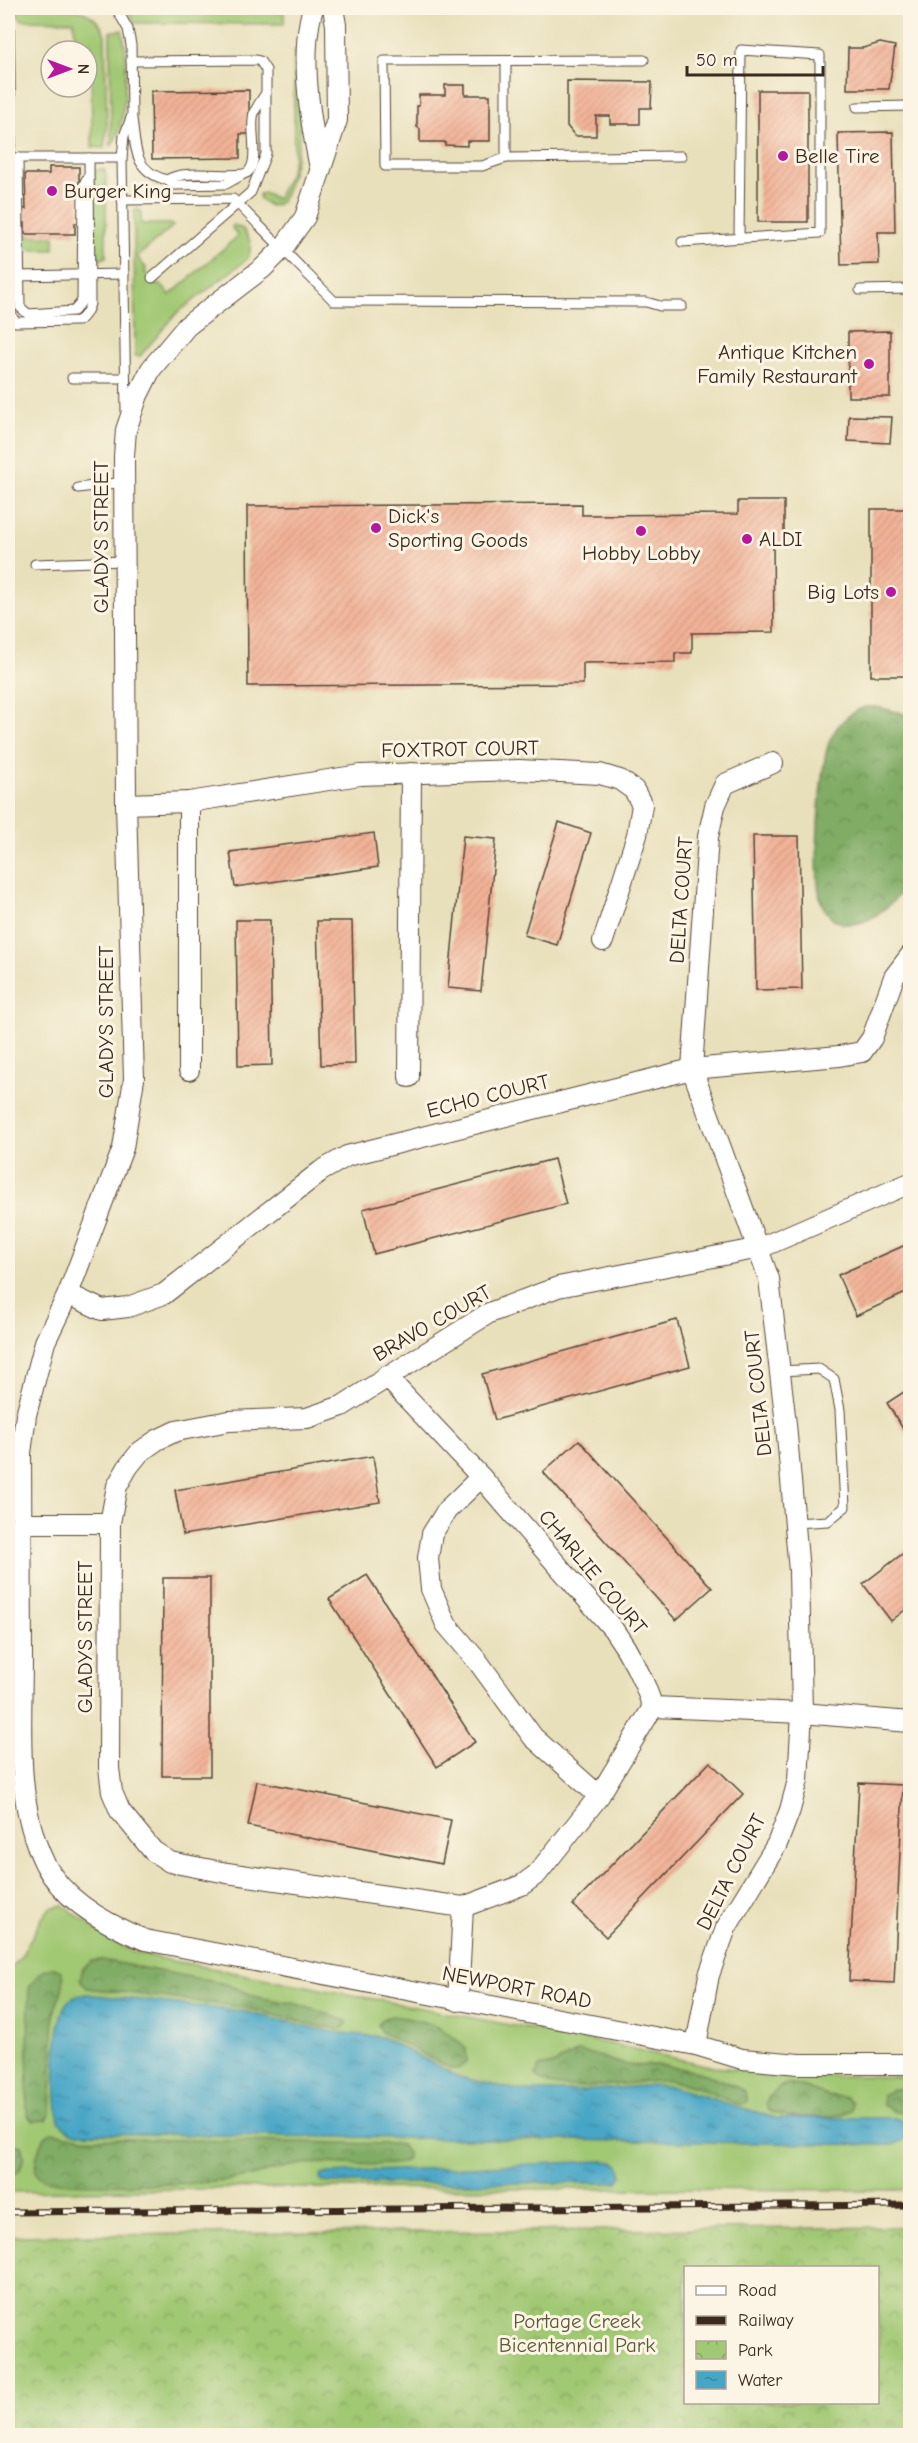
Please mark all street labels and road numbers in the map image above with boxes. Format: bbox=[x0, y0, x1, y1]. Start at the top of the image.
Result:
street label: GLADYS STREET bbox=[89, 461, 113, 613]
street label: FOXTROT COURT bbox=[381, 736, 539, 762]
street label: DELTA COURT bbox=[665, 836, 697, 964]
street label: GLADYS STREET bbox=[94, 946, 118, 1098]
street label: ECHO COURT bbox=[424, 1069, 552, 1123]
street label: BRAVO COURT bbox=[369, 1280, 495, 1366]
street label: DELTA COURT bbox=[739, 1328, 777, 1458]
street label: CHARLIE COURT bbox=[534, 1505, 652, 1639]
street label: GLADYS STREET bbox=[73, 1561, 97, 1713]
street label: DELTA COURT bbox=[691, 1810, 771, 1934]
street label: NEWPORT ROAD bbox=[440, 1961, 594, 2013]

